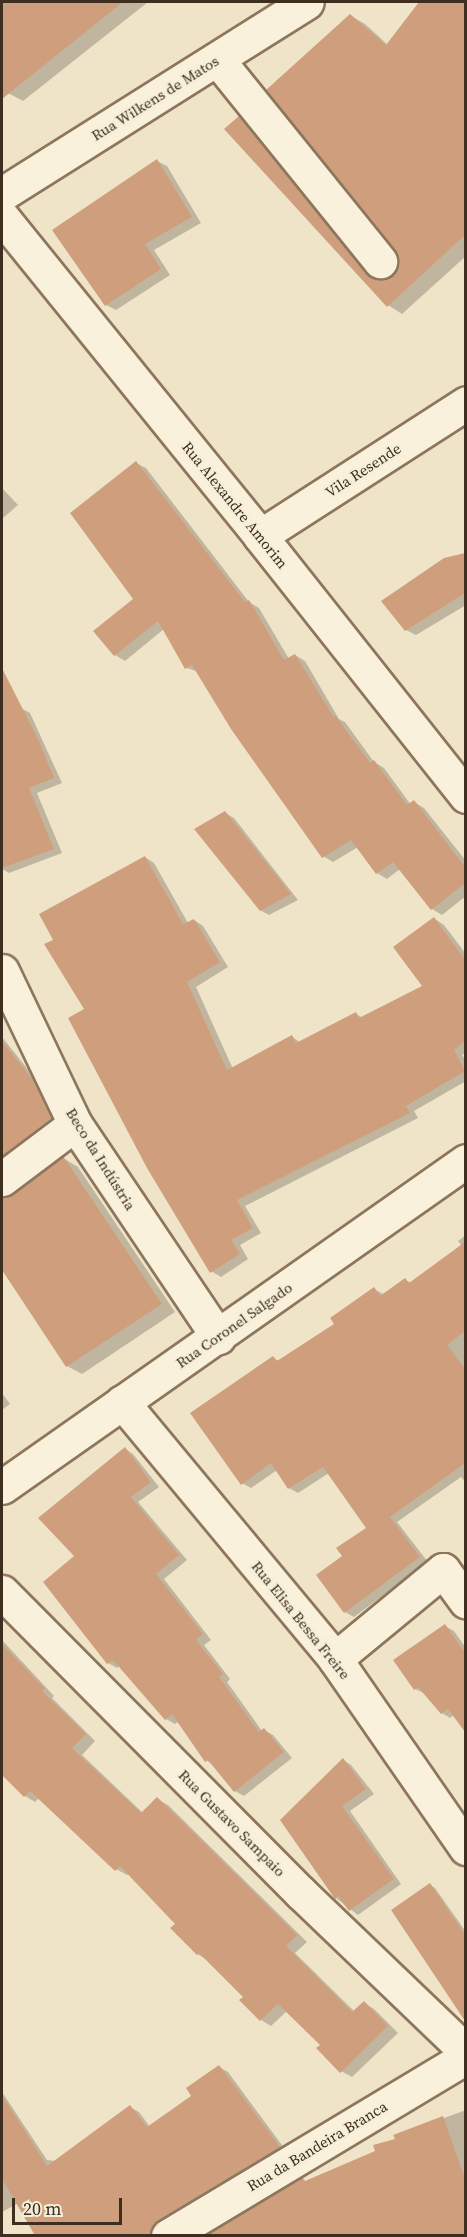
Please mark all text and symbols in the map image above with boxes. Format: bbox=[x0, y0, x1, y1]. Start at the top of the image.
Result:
street label: Rua Wilkens de Matos bbox=[88, 51, 222, 145]
street label: Rua Alexandre Amorim bbox=[178, 438, 292, 572]
street label: Vila Resende bbox=[322, 439, 404, 501]
street label: Beco da Indústria bbox=[62, 1105, 140, 1213]
street label: Rua Coronel Salgado bbox=[172, 1278, 296, 1372]
street label: Rua Elisa Bessa Freire bbox=[248, 1557, 354, 1683]
street label: Rua Gustavo Sampaio bbox=[175, 1766, 289, 1880]
street label: Rua da Bandeira Branca bbox=[244, 2097, 390, 2195]
scale bar bbox=[15, 2186, 124, 2224]
text: 20 m bbox=[23, 2196, 61, 2221]

